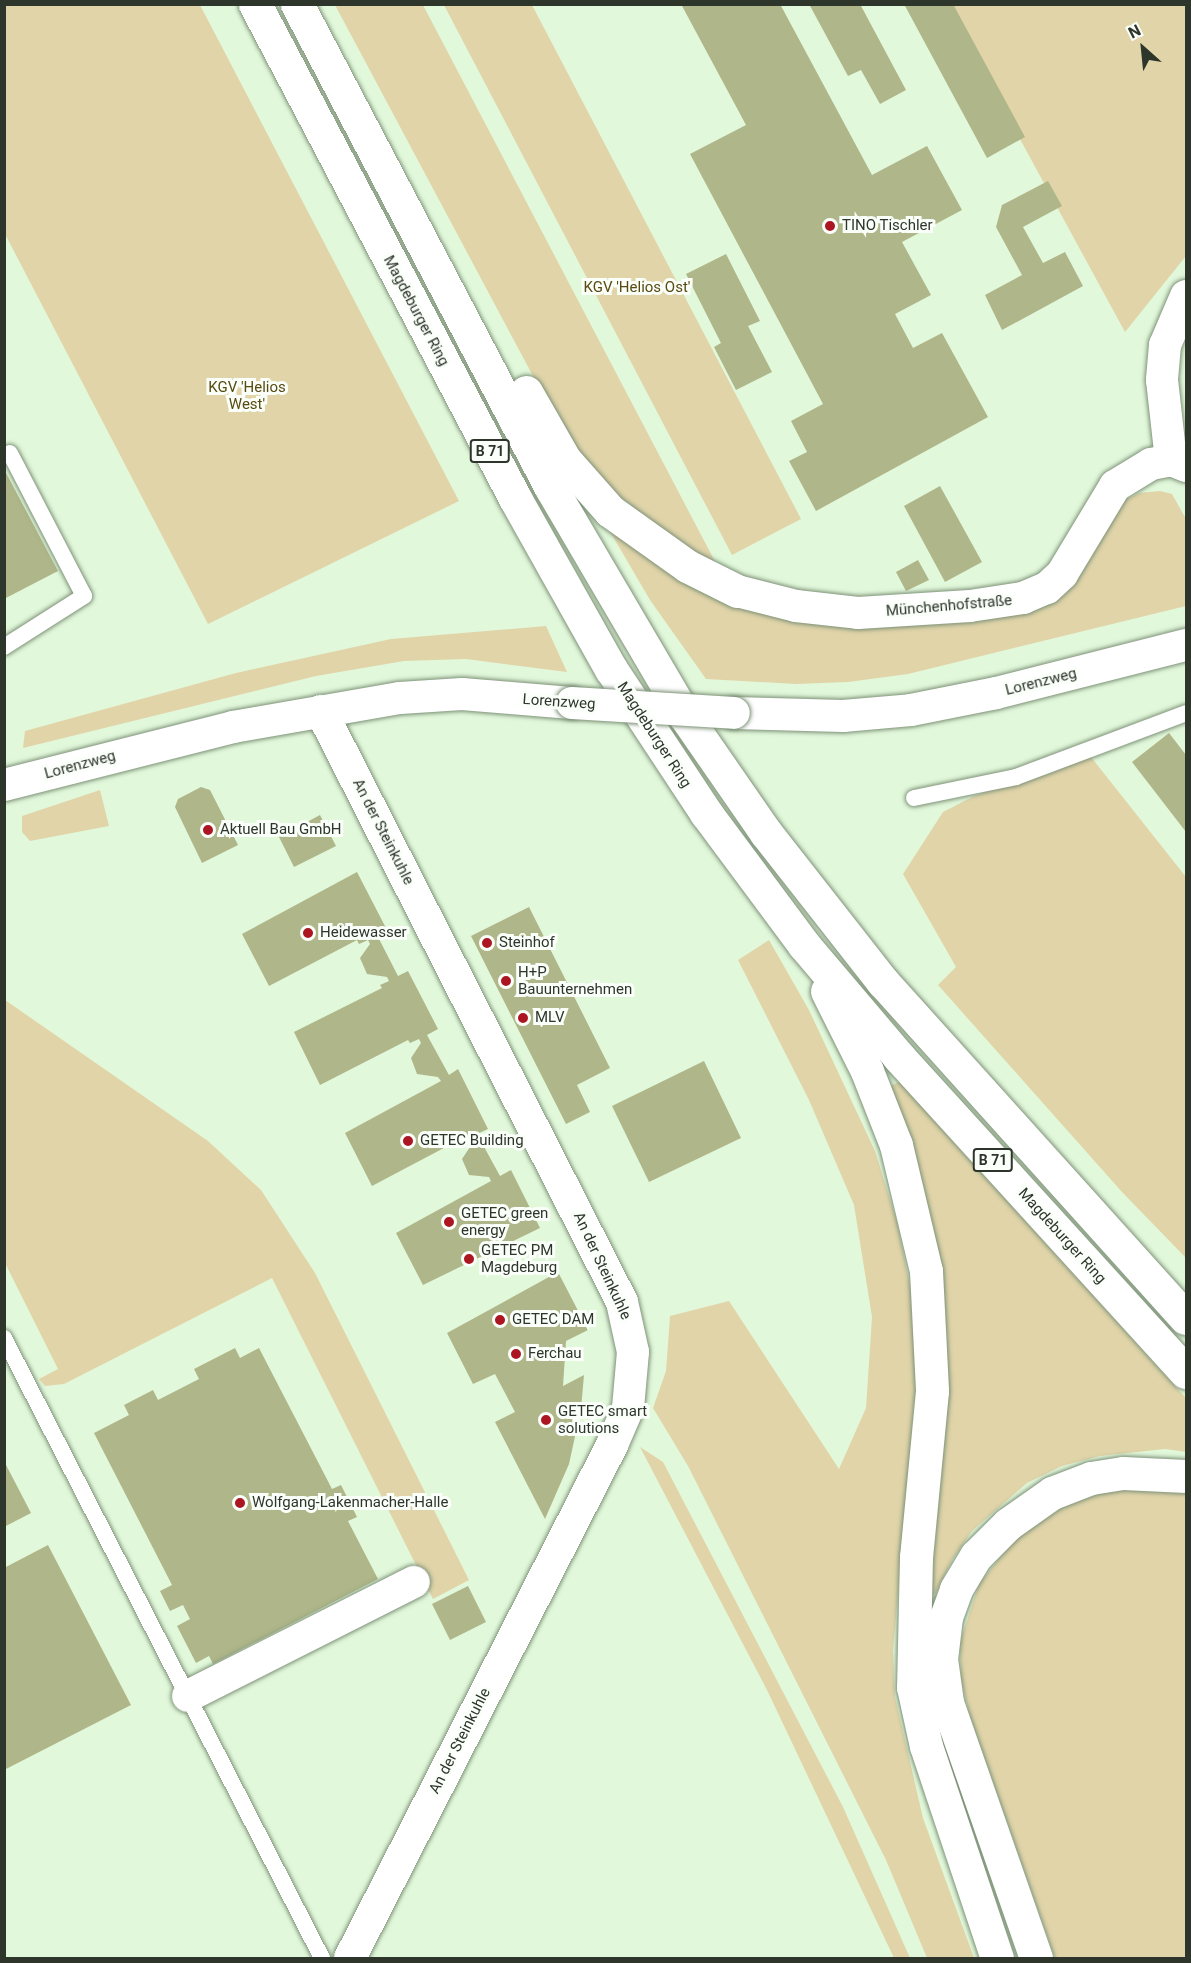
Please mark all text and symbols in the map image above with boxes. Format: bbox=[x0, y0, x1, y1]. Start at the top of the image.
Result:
north arrow bbox=[1113, 18, 1173, 78]
text: N bbox=[1125, 20, 1144, 43]
place label: TINO Tischler bbox=[842, 217, 933, 235]
marker: TINO Tischler bbox=[823, 219, 837, 233]
street label: Magdeburger Ring bbox=[379, 253, 453, 369]
park label: KGV 'Helios Ost' bbox=[584, 279, 690, 297]
park label: KGV 'Helios West' bbox=[208, 378, 286, 413]
road number: B 71 bbox=[469, 440, 511, 462]
street label: Münchenhofstraße bbox=[885, 592, 1013, 620]
street label: Lorenzweg bbox=[1003, 664, 1079, 700]
street label: Magdeburger Ring bbox=[613, 679, 695, 791]
street label: Lorenzweg bbox=[522, 690, 596, 714]
street label: Lorenzweg bbox=[42, 747, 118, 783]
street label: An der Steinkuhle bbox=[349, 776, 417, 888]
place label: Aktuell Bau GmbH bbox=[220, 821, 342, 839]
marker: Aktuell Bau GmbH bbox=[201, 823, 215, 837]
place label: Heidewasser bbox=[320, 924, 407, 942]
marker: Heidewasser bbox=[301, 926, 315, 940]
place label: Steinhof bbox=[499, 934, 555, 952]
marker: Steinhof bbox=[480, 936, 494, 950]
place label: H+P Bauunternehmen bbox=[518, 963, 632, 998]
marker: H+P Bauunternehmen bbox=[499, 974, 513, 988]
place label: MLV bbox=[535, 1009, 564, 1027]
marker: MLV bbox=[516, 1011, 530, 1025]
place label: GETEC Building bbox=[420, 1132, 524, 1150]
marker: GETEC Building bbox=[401, 1134, 415, 1148]
road number: B 71 bbox=[972, 1149, 1014, 1171]
street label: Magdeburger Ring bbox=[1014, 1184, 1110, 1288]
place label: GETEC green energy bbox=[461, 1204, 548, 1239]
street label: An der Steinkuhle bbox=[569, 1209, 635, 1323]
marker: GETEC green energy bbox=[442, 1215, 456, 1229]
place label: GETEC PM Magdeburg bbox=[481, 1241, 557, 1276]
marker: GETEC PM Magdeburg bbox=[462, 1252, 476, 1266]
place label: GETEC DAM bbox=[512, 1311, 594, 1329]
marker: GETEC DAM bbox=[493, 1313, 507, 1327]
place label: Ferchau bbox=[528, 1345, 582, 1363]
marker: Ferchau bbox=[509, 1347, 523, 1361]
place label: GETEC smart solutions bbox=[558, 1402, 647, 1437]
marker: GETEC smart solutions bbox=[539, 1413, 553, 1427]
place label: Wolfgang-Lakenmacher-Halle bbox=[252, 1494, 448, 1512]
marker: Wolfgang-Lakenmacher-Halle bbox=[233, 1496, 247, 1510]
street label: An der Steinkuhle bbox=[426, 1685, 494, 1797]

